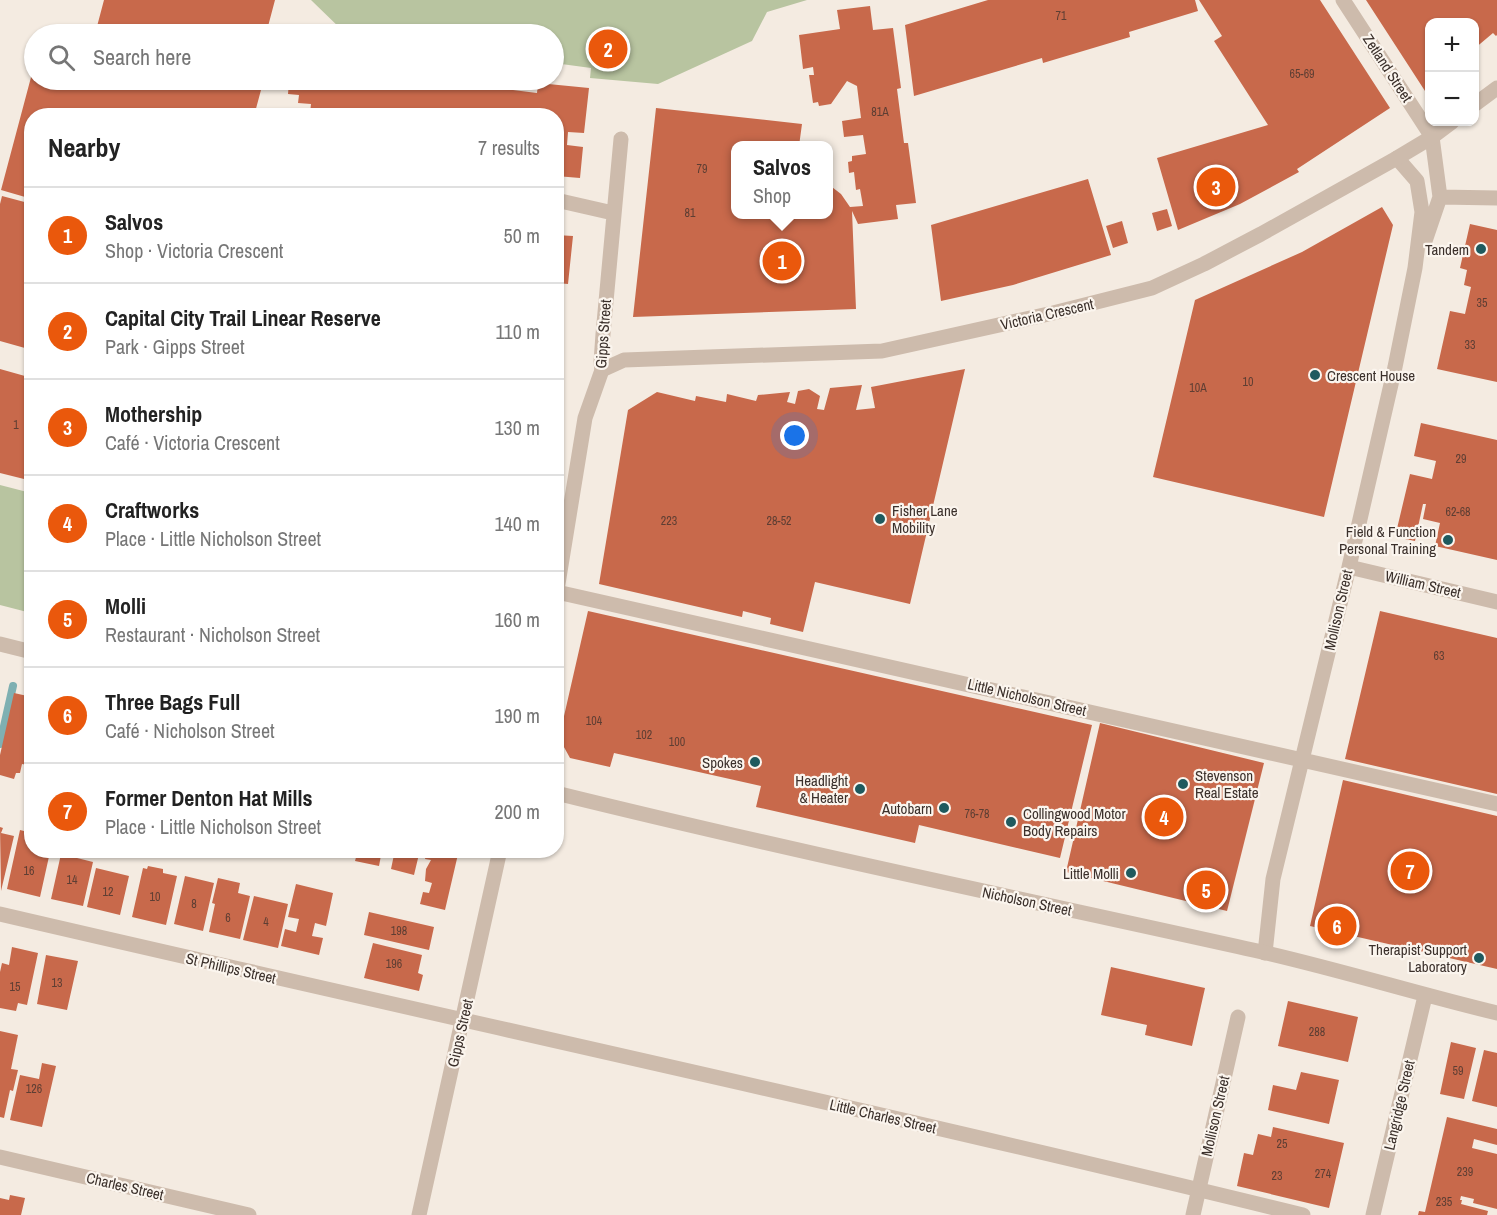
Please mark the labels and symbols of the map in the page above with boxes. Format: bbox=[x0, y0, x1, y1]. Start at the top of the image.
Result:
house number: 71 bbox=[1056, 8, 1067, 24]
pin: 2 bbox=[588, 26, 628, 72]
street label: Zetland Street bbox=[1358, 30, 1418, 107]
house number: 65-69 bbox=[1289, 66, 1315, 82]
house number: 81A bbox=[871, 104, 889, 120]
house number: 79 bbox=[697, 161, 707, 177]
pin: 3 bbox=[1196, 164, 1236, 210]
house number: 81 bbox=[685, 205, 696, 221]
pin: 1 bbox=[762, 238, 802, 284]
place label: Tandem bbox=[1425, 239, 1469, 260]
marker: Tandem bbox=[1474, 242, 1488, 256]
street label: Victoria Crescent bbox=[998, 293, 1096, 335]
house number: 35 bbox=[1477, 295, 1488, 311]
street label: Gipps Street bbox=[590, 298, 616, 369]
house number: 33 bbox=[1465, 337, 1475, 353]
place label: Crescent House bbox=[1327, 365, 1415, 386]
marker: Crescent House bbox=[1308, 368, 1322, 382]
house number: 10 bbox=[1243, 374, 1253, 390]
house number: 10A bbox=[1189, 380, 1207, 396]
house number: 1 bbox=[13, 417, 19, 433]
your location bbox=[780, 421, 809, 450]
house number: 29 bbox=[1456, 451, 1466, 467]
place label: Fisher Lane Mobility bbox=[892, 500, 958, 538]
house number: 62-68 bbox=[1445, 504, 1471, 520]
marker: Fisher Lane Mobility bbox=[873, 512, 887, 526]
house number: 223 bbox=[661, 513, 677, 529]
house number: 28-52 bbox=[766, 513, 792, 529]
place label: Field & Function Personal Training bbox=[1339, 521, 1436, 559]
marker: Field & Function Personal Training bbox=[1441, 533, 1455, 547]
street label: William Street bbox=[1383, 565, 1464, 603]
street label: Mollison Street bbox=[1319, 567, 1358, 652]
house number: 63 bbox=[1434, 648, 1444, 664]
street label: Little Nicholson Street bbox=[966, 673, 1089, 721]
house number: 104 bbox=[586, 713, 603, 729]
house number: 102 bbox=[636, 727, 652, 743]
house number: 100 bbox=[669, 734, 685, 750]
place label: Spokes bbox=[702, 752, 743, 773]
marker: Spokes bbox=[748, 755, 762, 769]
place label: Stevenson Real Estate bbox=[1195, 765, 1259, 803]
place label: Headlight & Heater bbox=[795, 770, 849, 808]
marker: Stevenson Real Estate bbox=[1176, 777, 1190, 791]
marker: Headlight & Heater bbox=[853, 782, 867, 796]
pin: 4 bbox=[1144, 794, 1184, 840]
place label: Autobarn bbox=[881, 798, 932, 819]
marker: Autobarn bbox=[937, 801, 951, 815]
place label: Collingwood Motor Body Repairs bbox=[1023, 803, 1126, 841]
house number: 76-78 bbox=[964, 806, 990, 822]
marker: Collingwood Motor Body Repairs bbox=[1004, 815, 1018, 829]
pin: 7 bbox=[1390, 848, 1430, 894]
house number: 16 bbox=[24, 863, 34, 879]
place label: Little Molli bbox=[1063, 863, 1119, 884]
marker: Little Molli bbox=[1124, 866, 1138, 880]
pin: 5 bbox=[1186, 868, 1226, 912]
house number: 14 bbox=[67, 872, 78, 888]
street label: Nicholson Street bbox=[980, 881, 1074, 921]
house number: 12 bbox=[103, 884, 113, 900]
house number: 10 bbox=[150, 889, 160, 905]
house number: 8 bbox=[191, 896, 197, 912]
pin: 6 bbox=[1318, 904, 1356, 948]
house number: 6 bbox=[225, 910, 231, 926]
house number: 4 bbox=[263, 914, 269, 930]
house number: 198 bbox=[391, 923, 407, 939]
place label: Therapist Support Laboratory bbox=[1369, 939, 1468, 977]
street label: St Phillips Street bbox=[184, 947, 279, 989]
marker: Therapist Support Laboratory bbox=[1472, 951, 1486, 965]
house number: 196 bbox=[386, 956, 402, 972]
house number: 13 bbox=[52, 975, 62, 991]
house number: 15 bbox=[10, 979, 21, 995]
street label: Gipps Street bbox=[442, 996, 478, 1069]
house number: 288 bbox=[1309, 1024, 1325, 1040]
street label: Langridge Street bbox=[1378, 1057, 1420, 1152]
house number: 59 bbox=[1453, 1063, 1463, 1079]
street label: Mollison Street bbox=[1196, 1073, 1235, 1158]
house number: 126 bbox=[26, 1081, 42, 1097]
street label: Little Charles Street bbox=[828, 1094, 939, 1139]
house number: 25 bbox=[1277, 1136, 1288, 1152]
house number: 239 bbox=[1457, 1164, 1473, 1180]
house number: 274 bbox=[1315, 1166, 1332, 1182]
street label: Charles Street bbox=[84, 1167, 166, 1205]
house number: 23 bbox=[1272, 1168, 1282, 1184]
house number: 235 bbox=[1436, 1194, 1453, 1210]

